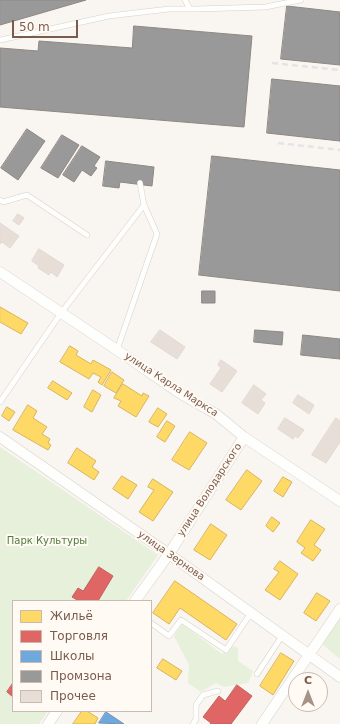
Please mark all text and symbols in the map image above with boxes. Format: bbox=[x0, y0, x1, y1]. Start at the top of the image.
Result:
scale bar bbox=[14, 12, 80, 38]
text: 50 m bbox=[19, 20, 50, 34]
street label: улица Карла Маркса bbox=[122, 350, 220, 420]
street label: улица Володарского bbox=[175, 441, 245, 539]
street label: улица Зернова bbox=[135, 529, 207, 583]
park label: Парк Культуры bbox=[7, 535, 87, 547]
legend bbox=[12, 600, 152, 712]
text: Жильё bbox=[50, 609, 93, 623]
text: Торговля bbox=[50, 629, 108, 643]
text: Школы bbox=[50, 649, 95, 663]
text: Промзона bbox=[50, 669, 112, 683]
north arrow bbox=[288, 672, 328, 712]
text: С bbox=[304, 674, 312, 687]
text: Прочее bbox=[50, 689, 96, 703]

